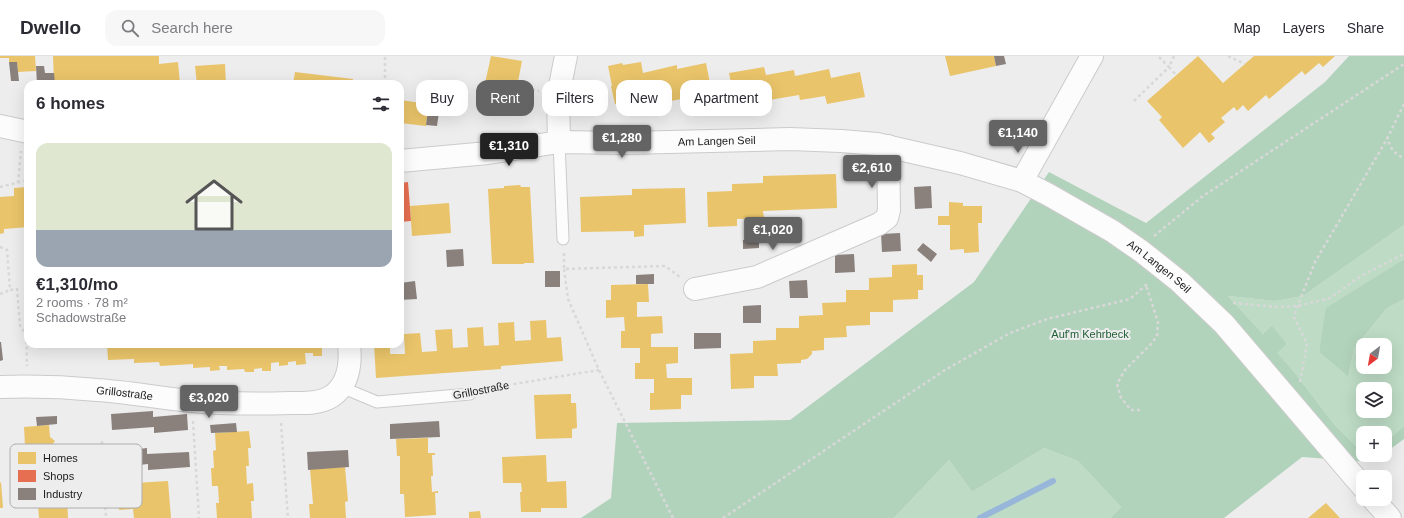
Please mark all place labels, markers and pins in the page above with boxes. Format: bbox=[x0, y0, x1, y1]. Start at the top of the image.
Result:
pin: €1,140 bbox=[985, 120, 1051, 154]
pin: €1,280 bbox=[589, 125, 655, 159]
pin: €1,310 bbox=[476, 133, 542, 167]
pin: €2,610 bbox=[839, 155, 905, 189]
pin: €1,020 bbox=[740, 217, 806, 251]
pin: €3,020 bbox=[176, 385, 242, 419]

